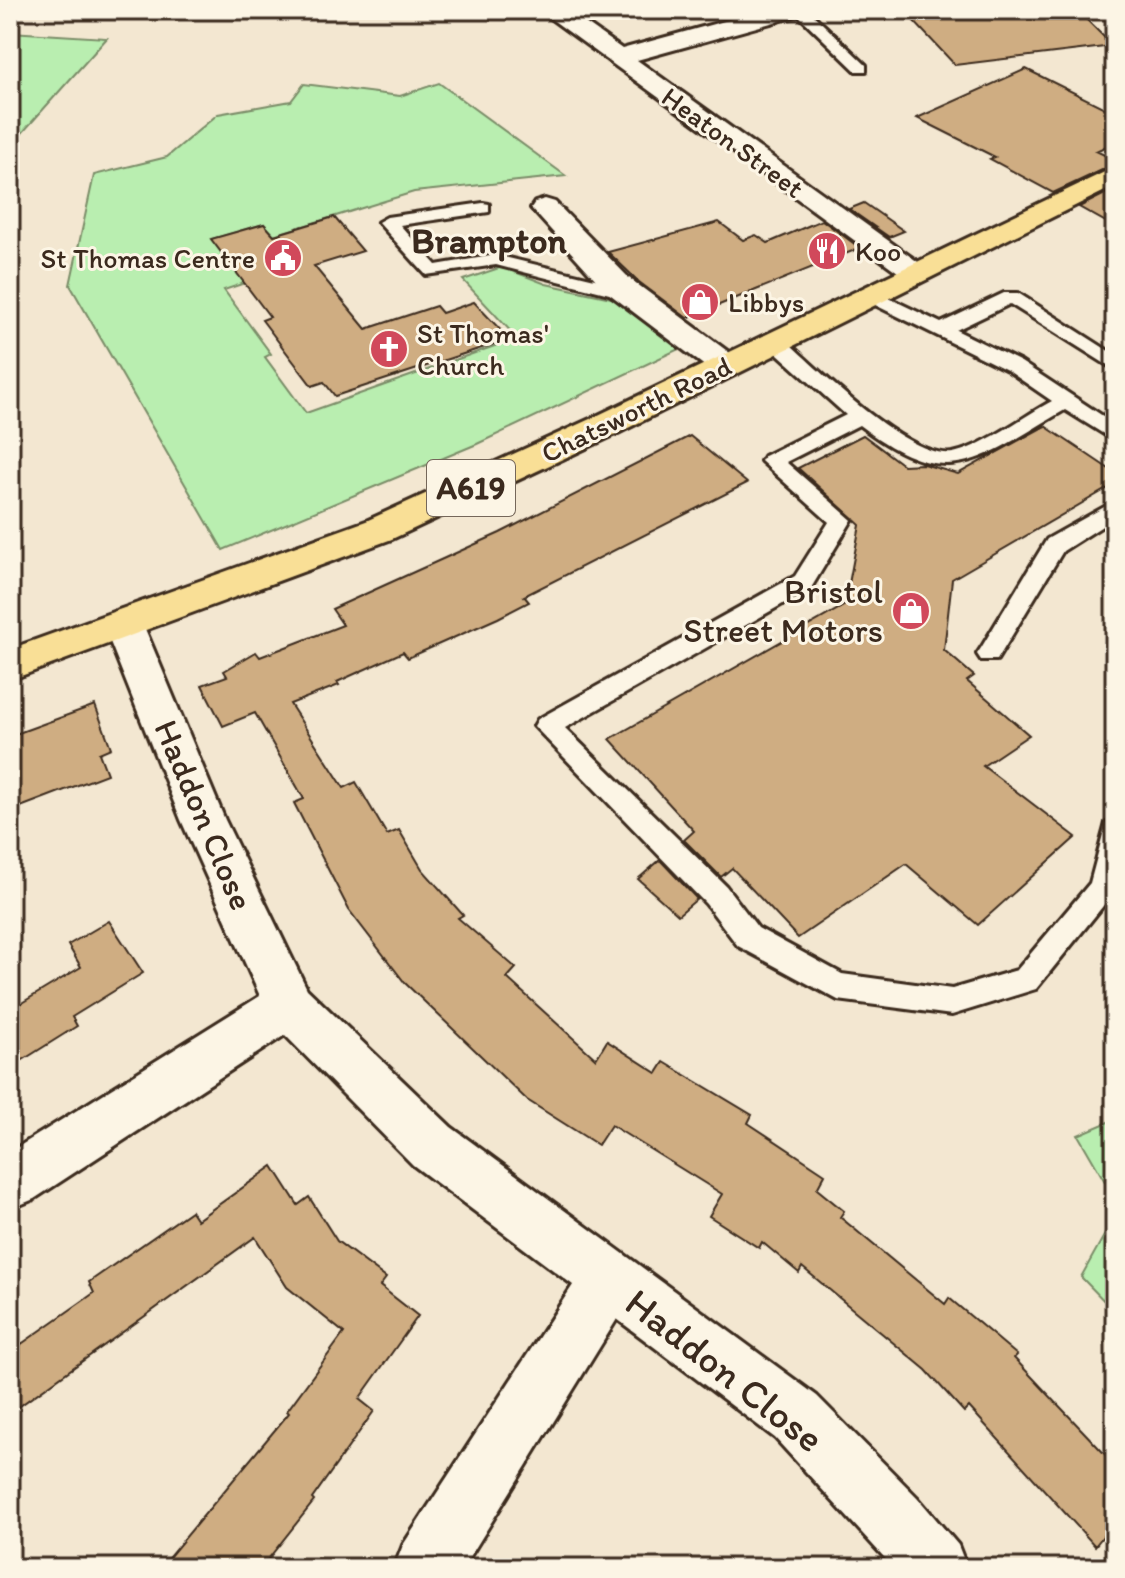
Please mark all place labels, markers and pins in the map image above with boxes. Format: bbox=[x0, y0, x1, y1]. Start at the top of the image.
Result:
restaurant icon: Koo bbox=[806, 230, 848, 272]
place label: Koo bbox=[855, 234, 901, 268]
public building icon: St Thomas Centre bbox=[262, 237, 304, 279]
place label: St Thomas Centre bbox=[41, 241, 255, 275]
shop icon: Libbys bbox=[679, 281, 721, 323]
place label: Libbys bbox=[728, 285, 804, 319]
place label: St Thomas' Church bbox=[417, 316, 549, 382]
church icon: St Thomas' Church bbox=[368, 328, 410, 370]
place label: Bristol Street Motors bbox=[683, 571, 883, 651]
shop icon: Bristol Street Motors bbox=[890, 590, 932, 632]

